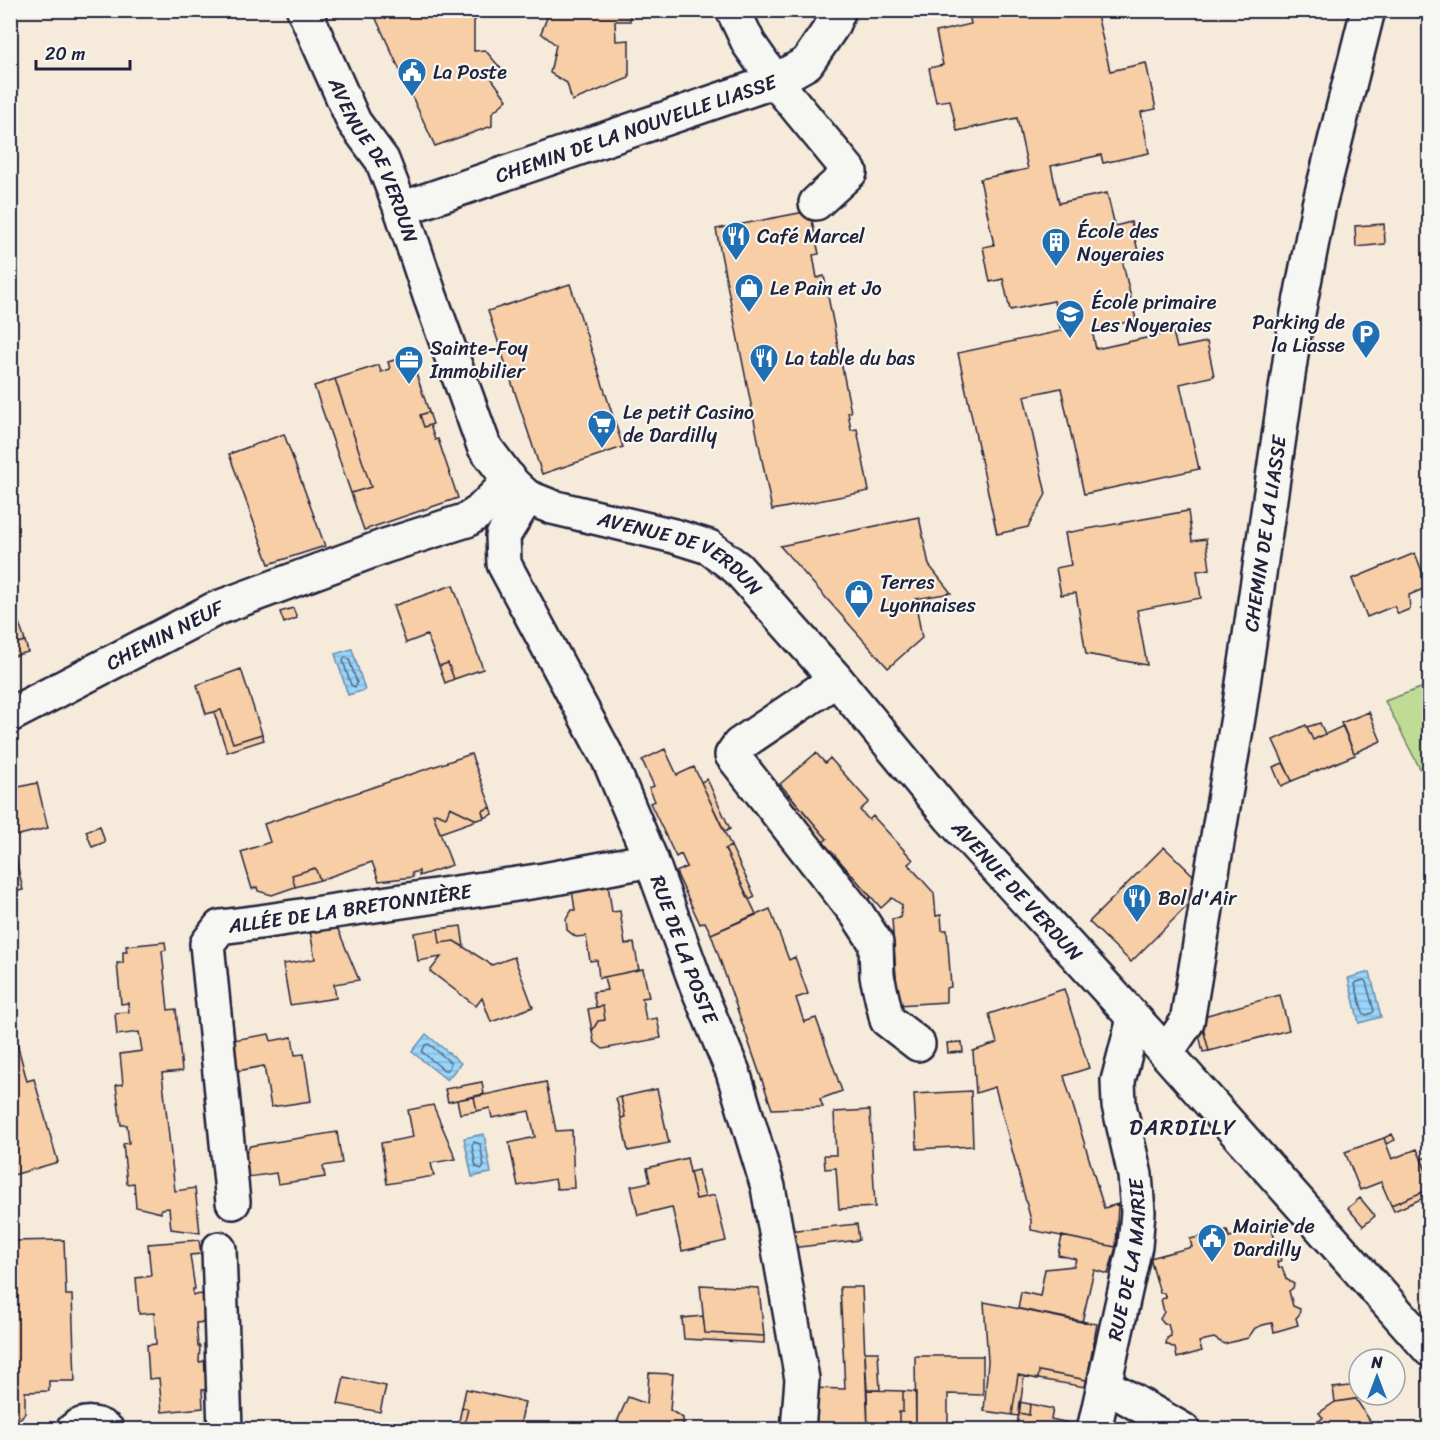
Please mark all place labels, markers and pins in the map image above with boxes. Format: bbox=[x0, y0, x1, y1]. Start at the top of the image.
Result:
place label: La Poste bbox=[433, 55, 507, 90]
public building icon: La Poste bbox=[396, 56, 428, 98]
place label: École des Noyeraies bbox=[1077, 214, 1165, 272]
place label: Café Marcel bbox=[757, 219, 866, 254]
restaurant icon: Café Marcel bbox=[720, 220, 752, 262]
building icon: École des Noyeraies bbox=[1040, 226, 1072, 268]
place label: Le Pain et Jo bbox=[770, 271, 882, 306]
shop icon: Le Pain et Jo bbox=[733, 272, 765, 314]
place label: École primaire Les Noyeraies bbox=[1091, 285, 1217, 343]
school or university icon: École primaire Les Noyeraies bbox=[1054, 298, 1086, 340]
place label: Parking de la Liasse bbox=[1252, 305, 1345, 363]
parking icon: Parking de la Liasse bbox=[1350, 318, 1382, 360]
place label: Sainte-Foy Immobilier bbox=[429, 331, 529, 389]
place label: La table du bas bbox=[785, 341, 916, 376]
restaurant icon: La table du bas bbox=[748, 342, 780, 384]
office icon: Sainte-Foy Immobilier bbox=[393, 344, 425, 386]
place label: Le petit Casino de Dardilly bbox=[623, 395, 754, 453]
supermarket icon: Le petit Casino de Dardilly bbox=[586, 408, 618, 450]
place label: Terres Lyonnaises bbox=[880, 565, 976, 623]
shop icon: Terres Lyonnaises bbox=[843, 578, 875, 620]
place label: Bol d'Air bbox=[1158, 881, 1237, 916]
restaurant icon: Bol d'Air bbox=[1121, 882, 1153, 924]
place label: Mairie de Dardilly bbox=[1233, 1209, 1315, 1267]
public building icon: Mairie de Dardilly bbox=[1196, 1222, 1228, 1264]

